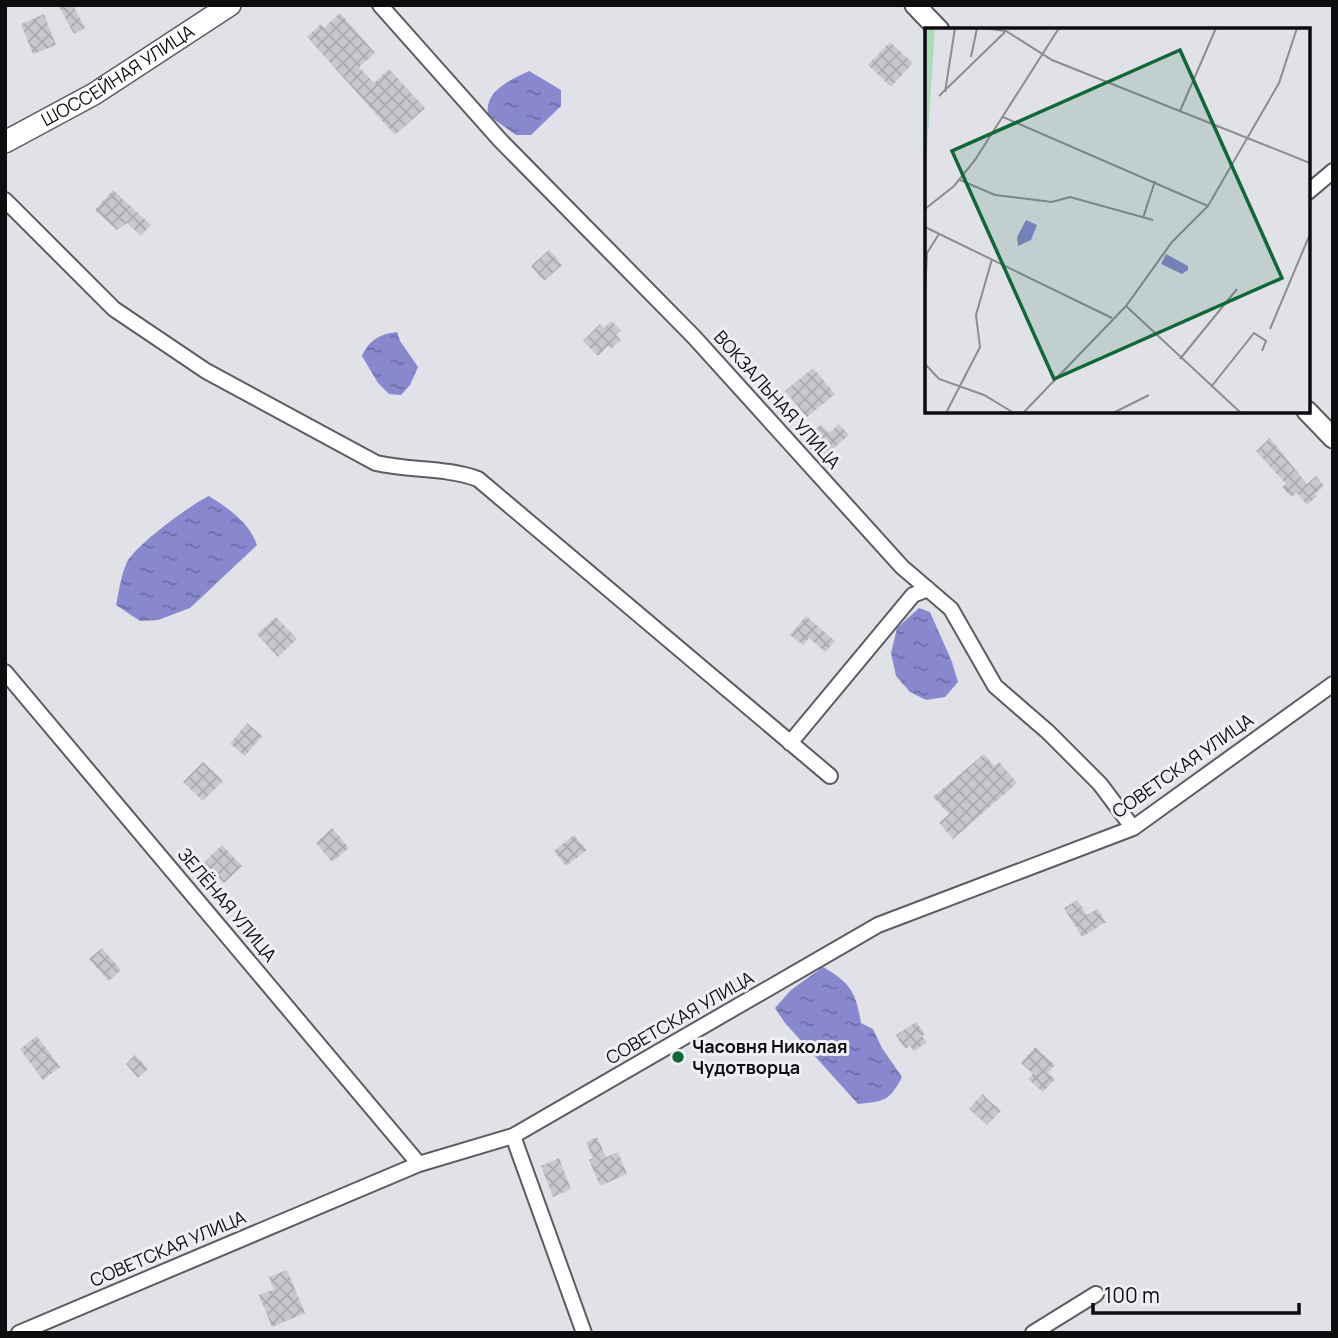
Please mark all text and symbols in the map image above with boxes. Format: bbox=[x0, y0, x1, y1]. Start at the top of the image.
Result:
street label: ШОССЕЙНАЯ УЛИЦА bbox=[37, 18, 199, 131]
inset map bbox=[925, 28, 1310, 413]
street label: ВОКЗАЛЬНАЯ УЛИЦА bbox=[709, 325, 847, 474]
street label: СОВЕТСКАЯ УЛИЦА bbox=[1107, 707, 1258, 823]
street label: ЗЕЛЁНАЯ УЛИЦА bbox=[173, 842, 283, 967]
street label: СОВЕТСКАЯ УЛИЦА bbox=[601, 965, 758, 1069]
place label: Часовня Николая Чудотворца bbox=[692, 1034, 847, 1079]
marker: Часовня Николая Чудотворца bbox=[670, 1049, 686, 1065]
street label: СОВЕТСКАЯ УЛИЦА bbox=[86, 1204, 250, 1292]
scale bar bbox=[1093, 1272, 1300, 1316]
text: 100 m bbox=[1104, 1281, 1160, 1309]

